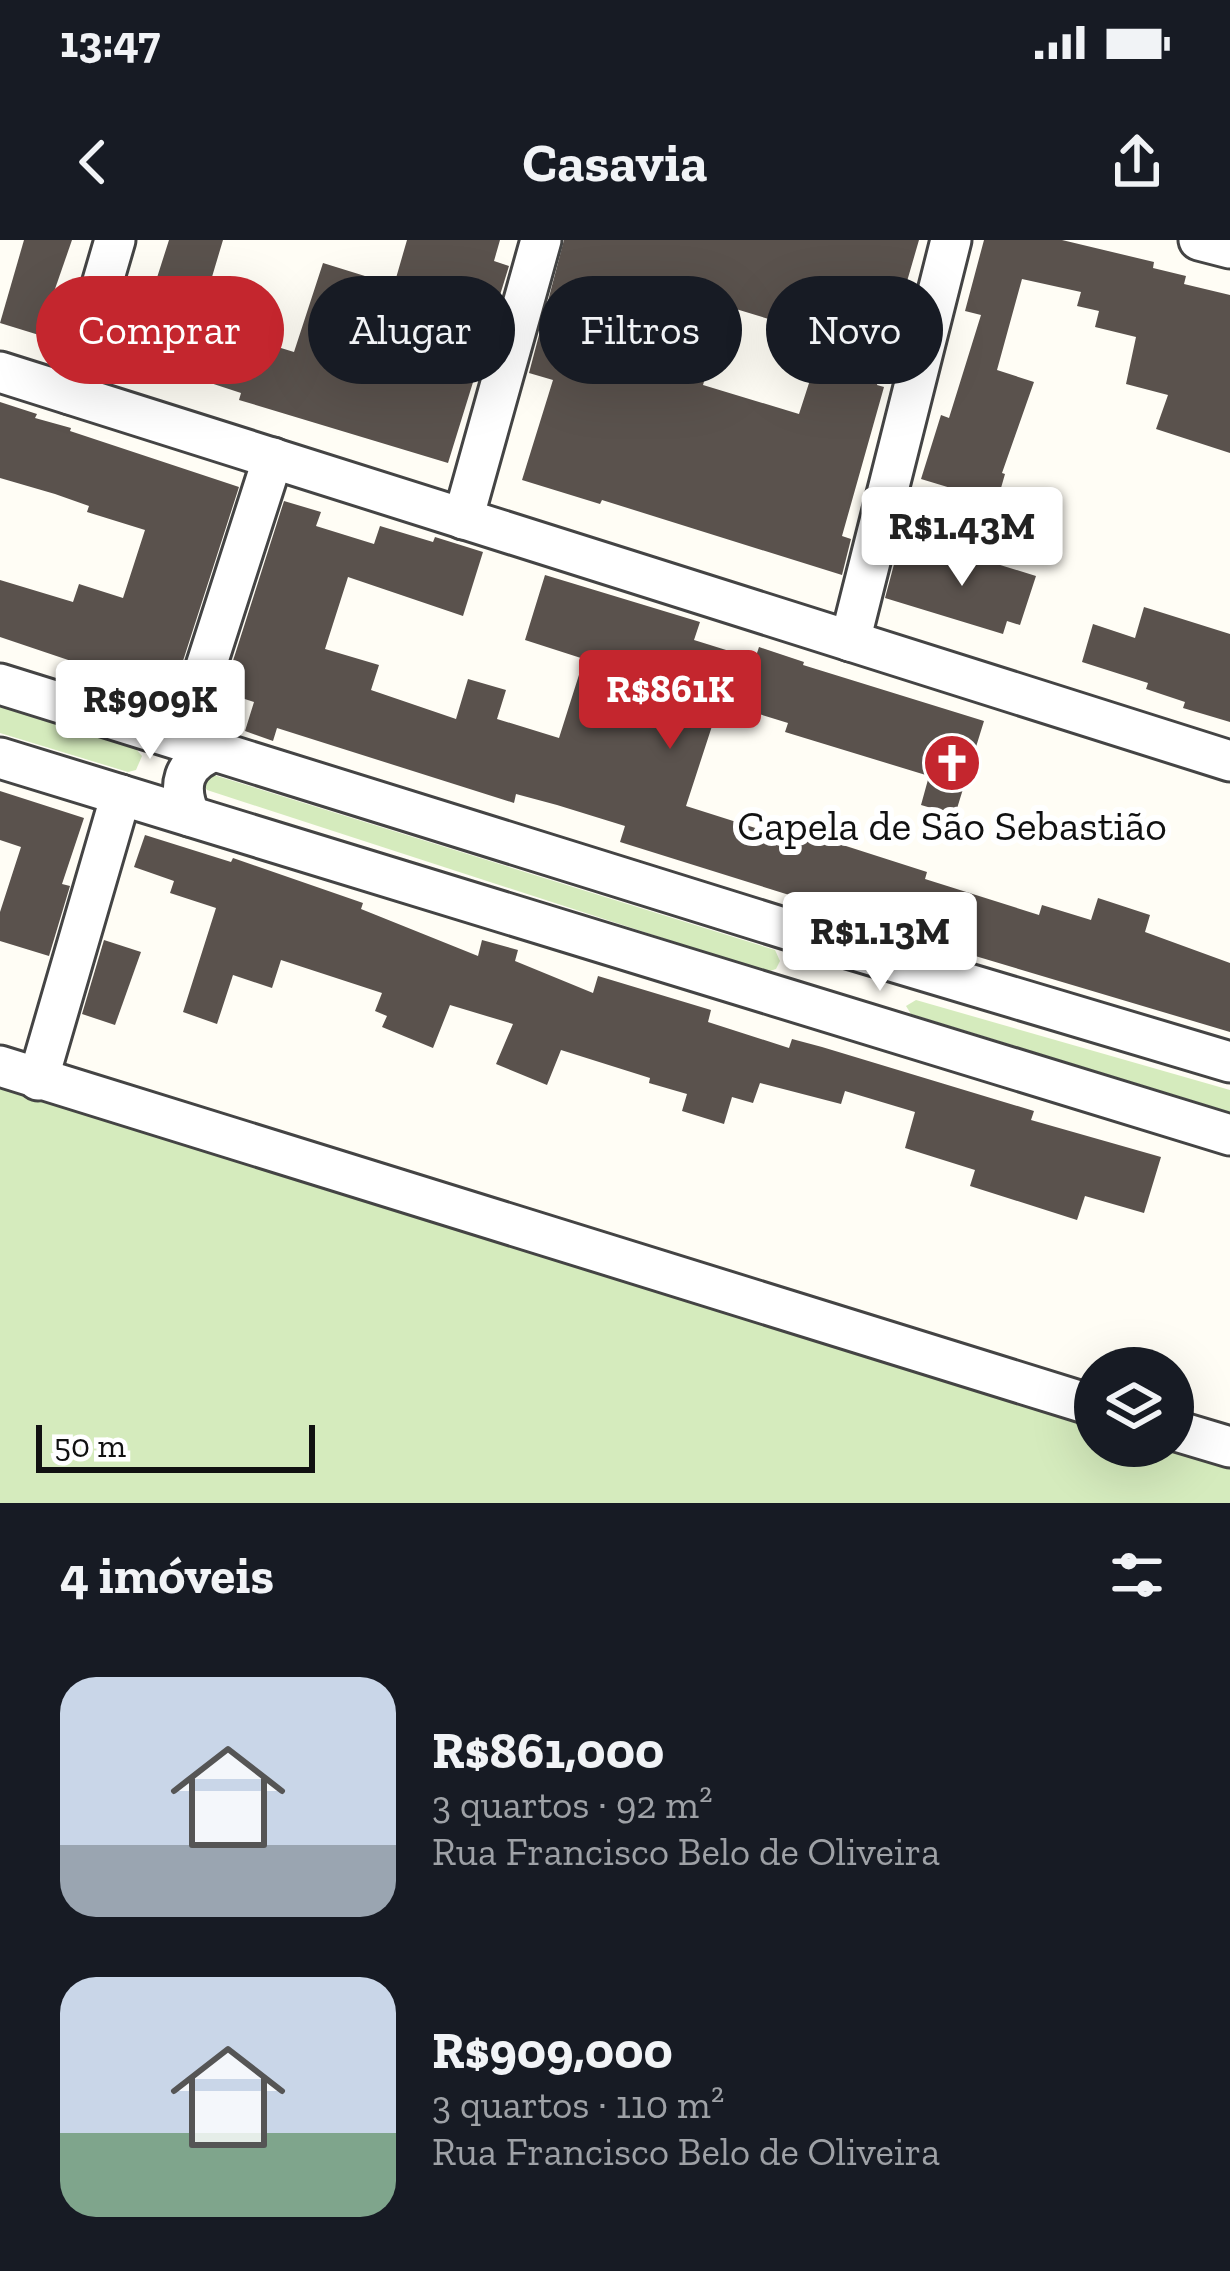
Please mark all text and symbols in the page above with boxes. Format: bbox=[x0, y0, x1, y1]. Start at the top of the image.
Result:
text: 13:47 bbox=[60, 15, 160, 69]
icon: back bbox=[60, 129, 126, 195]
icon: share bbox=[1104, 129, 1170, 195]
text: Casavia bbox=[522, 130, 708, 195]
chip: Comprar bbox=[36, 276, 284, 384]
chip: Alugar bbox=[308, 276, 515, 384]
chip: Filtros bbox=[539, 276, 742, 384]
chip: Novo bbox=[766, 276, 943, 384]
pin: R$1.43M bbox=[851, 487, 1073, 589]
text: R$1.43M bbox=[889, 502, 1035, 549]
pin: R$861K bbox=[572, 650, 768, 752]
pin: R$909K bbox=[52, 660, 248, 762]
text: R$861K bbox=[606, 665, 734, 712]
text: R$909K bbox=[83, 675, 217, 722]
church icon: Capela de São Sebastião bbox=[921, 732, 983, 794]
place label: Capela de São Sebastião bbox=[737, 800, 1167, 851]
pin: R$1.13M bbox=[769, 892, 991, 994]
text: R$1.13M bbox=[810, 907, 950, 954]
map controls bbox=[1074, 1347, 1194, 1467]
button: layers bbox=[1074, 1347, 1194, 1467]
scale bar bbox=[36, 1419, 315, 1472]
text: 50 m bbox=[54, 1426, 126, 1465]
icon: filters bbox=[1104, 1542, 1170, 1608]
text: 4 imóveis bbox=[60, 1545, 274, 1606]
text: R$861,000 bbox=[432, 1720, 664, 1781]
icon: home bbox=[156, 1725, 300, 1869]
text: 3 quartos · 92 m² bbox=[432, 1781, 713, 1828]
text: Rua Francisco Belo de Oliveira bbox=[432, 1828, 940, 1875]
text: R$909,000 bbox=[432, 2020, 673, 2081]
icon: home bbox=[156, 2025, 300, 2169]
text: 3 quartos · 110 m² bbox=[432, 2081, 724, 2128]
text: Rua Francisco Belo de Oliveira bbox=[432, 2128, 940, 2175]

